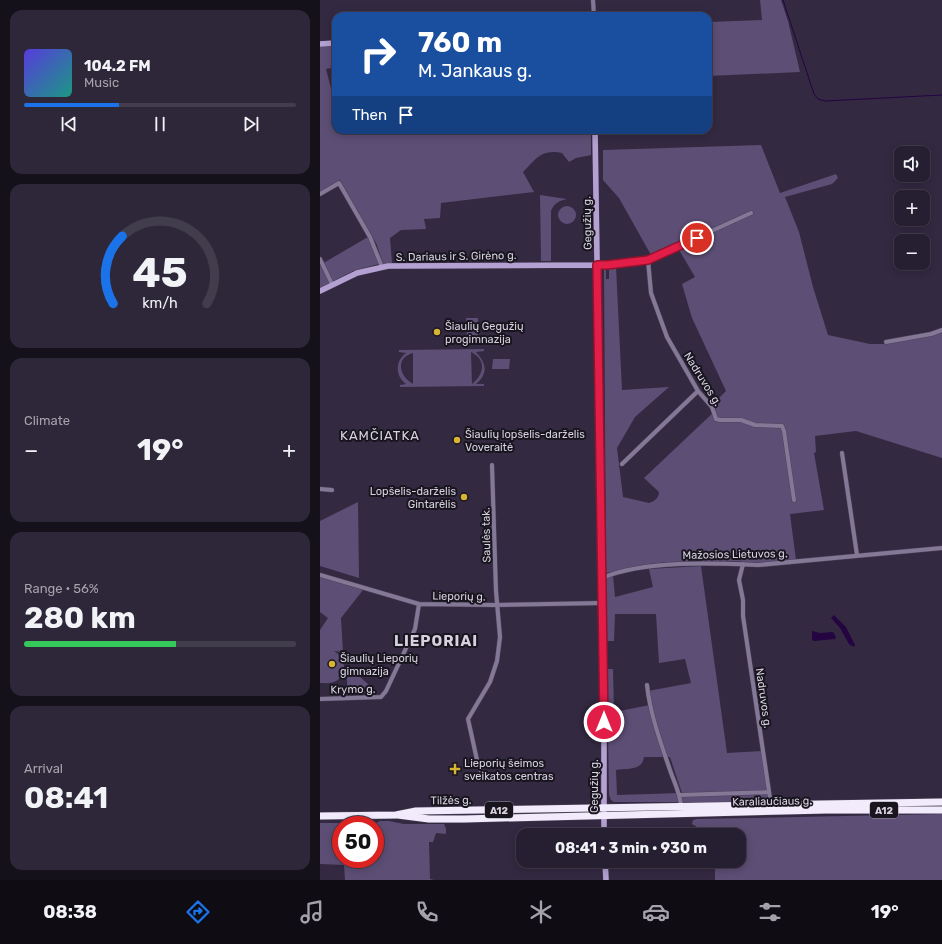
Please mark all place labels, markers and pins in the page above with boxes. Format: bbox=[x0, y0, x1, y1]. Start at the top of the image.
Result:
pin bbox=[680, 221, 714, 255]
place label: Šiaulių Gegužių progimnazija bbox=[445, 320, 524, 346]
marker: Šiaulių Gegužių progimnazija bbox=[432, 327, 442, 337]
place label: Šiaulių lopšelis-darželis Voveraitė bbox=[465, 428, 585, 454]
marker: Šiaulių lopšelis-darželis Voveraitė bbox=[452, 435, 462, 445]
place label: Lopšelis-darželis Gintarėlis bbox=[370, 485, 456, 511]
marker: Lopšelis-darželis Gintarėlis bbox=[459, 492, 469, 502]
place label: Šiaulių Lieporių gimnazija bbox=[340, 652, 418, 678]
marker: Šiaulių Lieporių gimnazija bbox=[327, 659, 337, 669]
place label: Lieporių šeimos sveikatos centras bbox=[464, 757, 554, 783]
marker: Lieporių šeimos sveikatos centras bbox=[449, 763, 461, 775]

